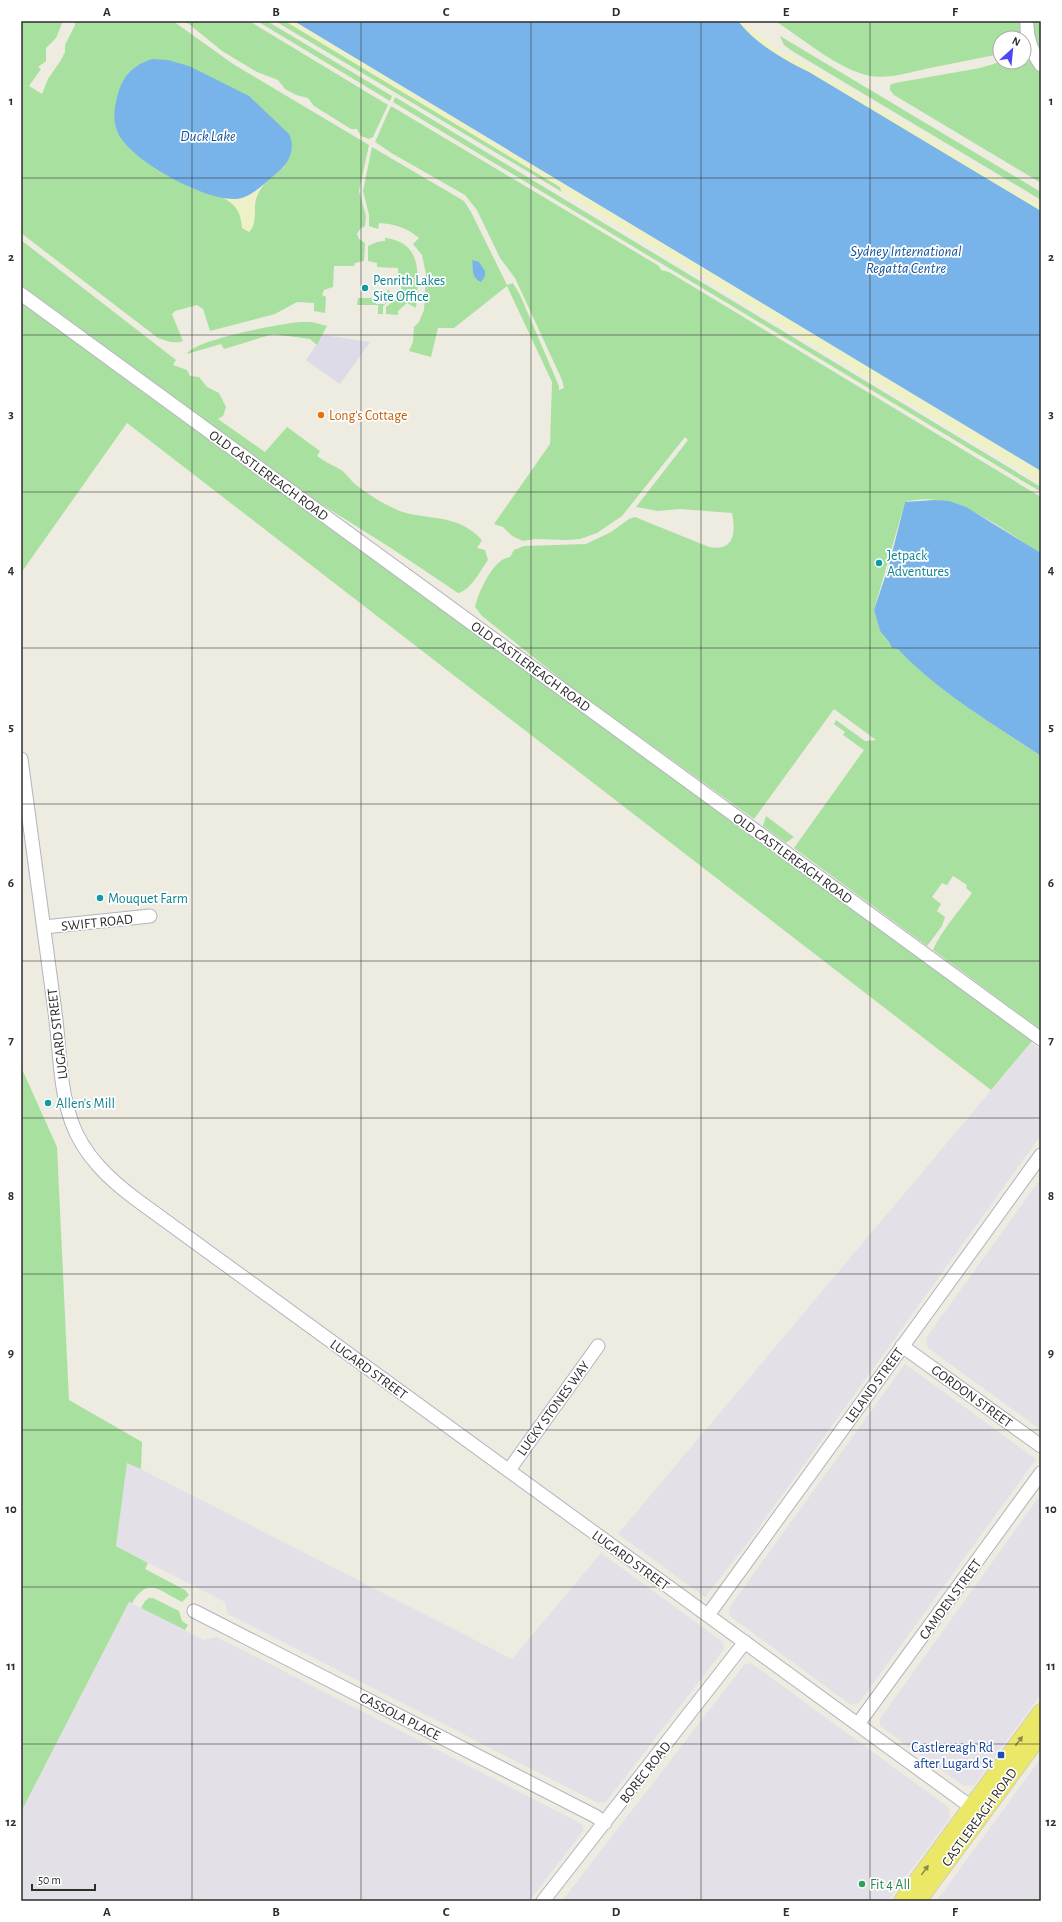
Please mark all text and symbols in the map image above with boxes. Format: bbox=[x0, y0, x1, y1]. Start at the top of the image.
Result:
text: A bbox=[103, 6, 111, 19]
text: B bbox=[272, 6, 280, 19]
text: C bbox=[443, 6, 450, 19]
text: D bbox=[612, 6, 621, 19]
text: E bbox=[783, 6, 790, 19]
text: F bbox=[952, 6, 959, 19]
north arrow bbox=[992, 30, 1032, 70]
text: N bbox=[1010, 35, 1022, 48]
text: 1 bbox=[9, 95, 13, 108]
text: 1 bbox=[1049, 95, 1053, 108]
water label: Duck Lake bbox=[180, 129, 236, 144]
water label: Sydney International Regatta Centre bbox=[850, 244, 962, 276]
text: 2 bbox=[8, 251, 14, 264]
text: 2 bbox=[1048, 251, 1054, 264]
place label: Penrith Lakes Site Office bbox=[373, 274, 445, 304]
marker: Penrith Lakes Site Office bbox=[360, 283, 370, 293]
text: 3 bbox=[8, 408, 14, 421]
text: 3 bbox=[1048, 408, 1054, 421]
place label: Long's Cottage bbox=[329, 409, 408, 423]
marker: Long's Cottage bbox=[316, 410, 326, 420]
street label: OLD CASTLEREAGH ROAD bbox=[206, 428, 331, 524]
place label: Jetpack Adventures bbox=[887, 549, 949, 579]
marker: Jetpack Adventures bbox=[874, 558, 884, 568]
text: 4 bbox=[8, 564, 15, 577]
text: 4 bbox=[1048, 564, 1055, 577]
street label: OLD CASTLEREAGH ROAD bbox=[468, 619, 593, 715]
text: 5 bbox=[8, 721, 14, 734]
text: 5 bbox=[1048, 721, 1054, 734]
street label: OLD CASTLEREAGH ROAD bbox=[730, 811, 855, 907]
text: 6 bbox=[8, 877, 14, 890]
text: 6 bbox=[1048, 877, 1054, 890]
place label: Mouquet Farm bbox=[108, 892, 188, 906]
marker: Mouquet Farm bbox=[95, 893, 105, 903]
street label: SWIFT ROAD bbox=[61, 912, 134, 934]
street label: LUGARD STREET bbox=[45, 987, 71, 1080]
text: 7 bbox=[8, 1034, 14, 1047]
text: 7 bbox=[1048, 1034, 1054, 1047]
place label: Allen's Mill bbox=[56, 1097, 115, 1111]
marker: Allen's Mill bbox=[43, 1098, 53, 1108]
text: 8 bbox=[8, 1190, 14, 1203]
text: 8 bbox=[1048, 1190, 1054, 1203]
street label: LUGARD STREET bbox=[327, 1337, 410, 1402]
street label: LELAND STREET bbox=[843, 1345, 907, 1426]
text: 9 bbox=[8, 1347, 14, 1360]
text: 9 bbox=[1048, 1347, 1054, 1360]
street label: LUCKY STONES WAY bbox=[515, 1358, 593, 1458]
street label: GORDON STREET bbox=[928, 1363, 1015, 1431]
text: 10 bbox=[5, 1503, 17, 1516]
text: 10 bbox=[1045, 1503, 1057, 1516]
street label: LUGARD STREET bbox=[589, 1528, 672, 1593]
street label: CAMDEN STREET bbox=[917, 1557, 985, 1642]
text: 11 bbox=[6, 1660, 16, 1673]
text: 11 bbox=[1046, 1660, 1056, 1673]
street label: CASSOLA PLACE bbox=[357, 1691, 442, 1743]
one-way arrow bbox=[1015, 1736, 1024, 1747]
street label: BOREC ROAD bbox=[618, 1739, 674, 1806]
place label: Castlereagh Rd after Lugard St bbox=[911, 1741, 994, 1771]
marker: Castlereagh Rd after Lugard St bbox=[996, 1750, 1006, 1760]
street label: CASTLEREAGH ROAD bbox=[940, 1766, 1020, 1869]
text: 12 bbox=[6, 1816, 16, 1829]
text: 12 bbox=[1046, 1816, 1056, 1829]
one-way arrow bbox=[920, 1864, 929, 1875]
scale bar bbox=[32, 1866, 95, 1892]
text: 50 m bbox=[38, 1874, 61, 1886]
place label: Fit 4 All bbox=[870, 1878, 910, 1892]
marker: Fit 4 All bbox=[857, 1879, 867, 1889]
text: A bbox=[103, 1906, 111, 1919]
text: B bbox=[272, 1906, 280, 1919]
text: C bbox=[443, 1906, 450, 1919]
text: D bbox=[612, 1906, 621, 1919]
text: E bbox=[783, 1906, 790, 1919]
text: F bbox=[952, 1906, 959, 1919]

